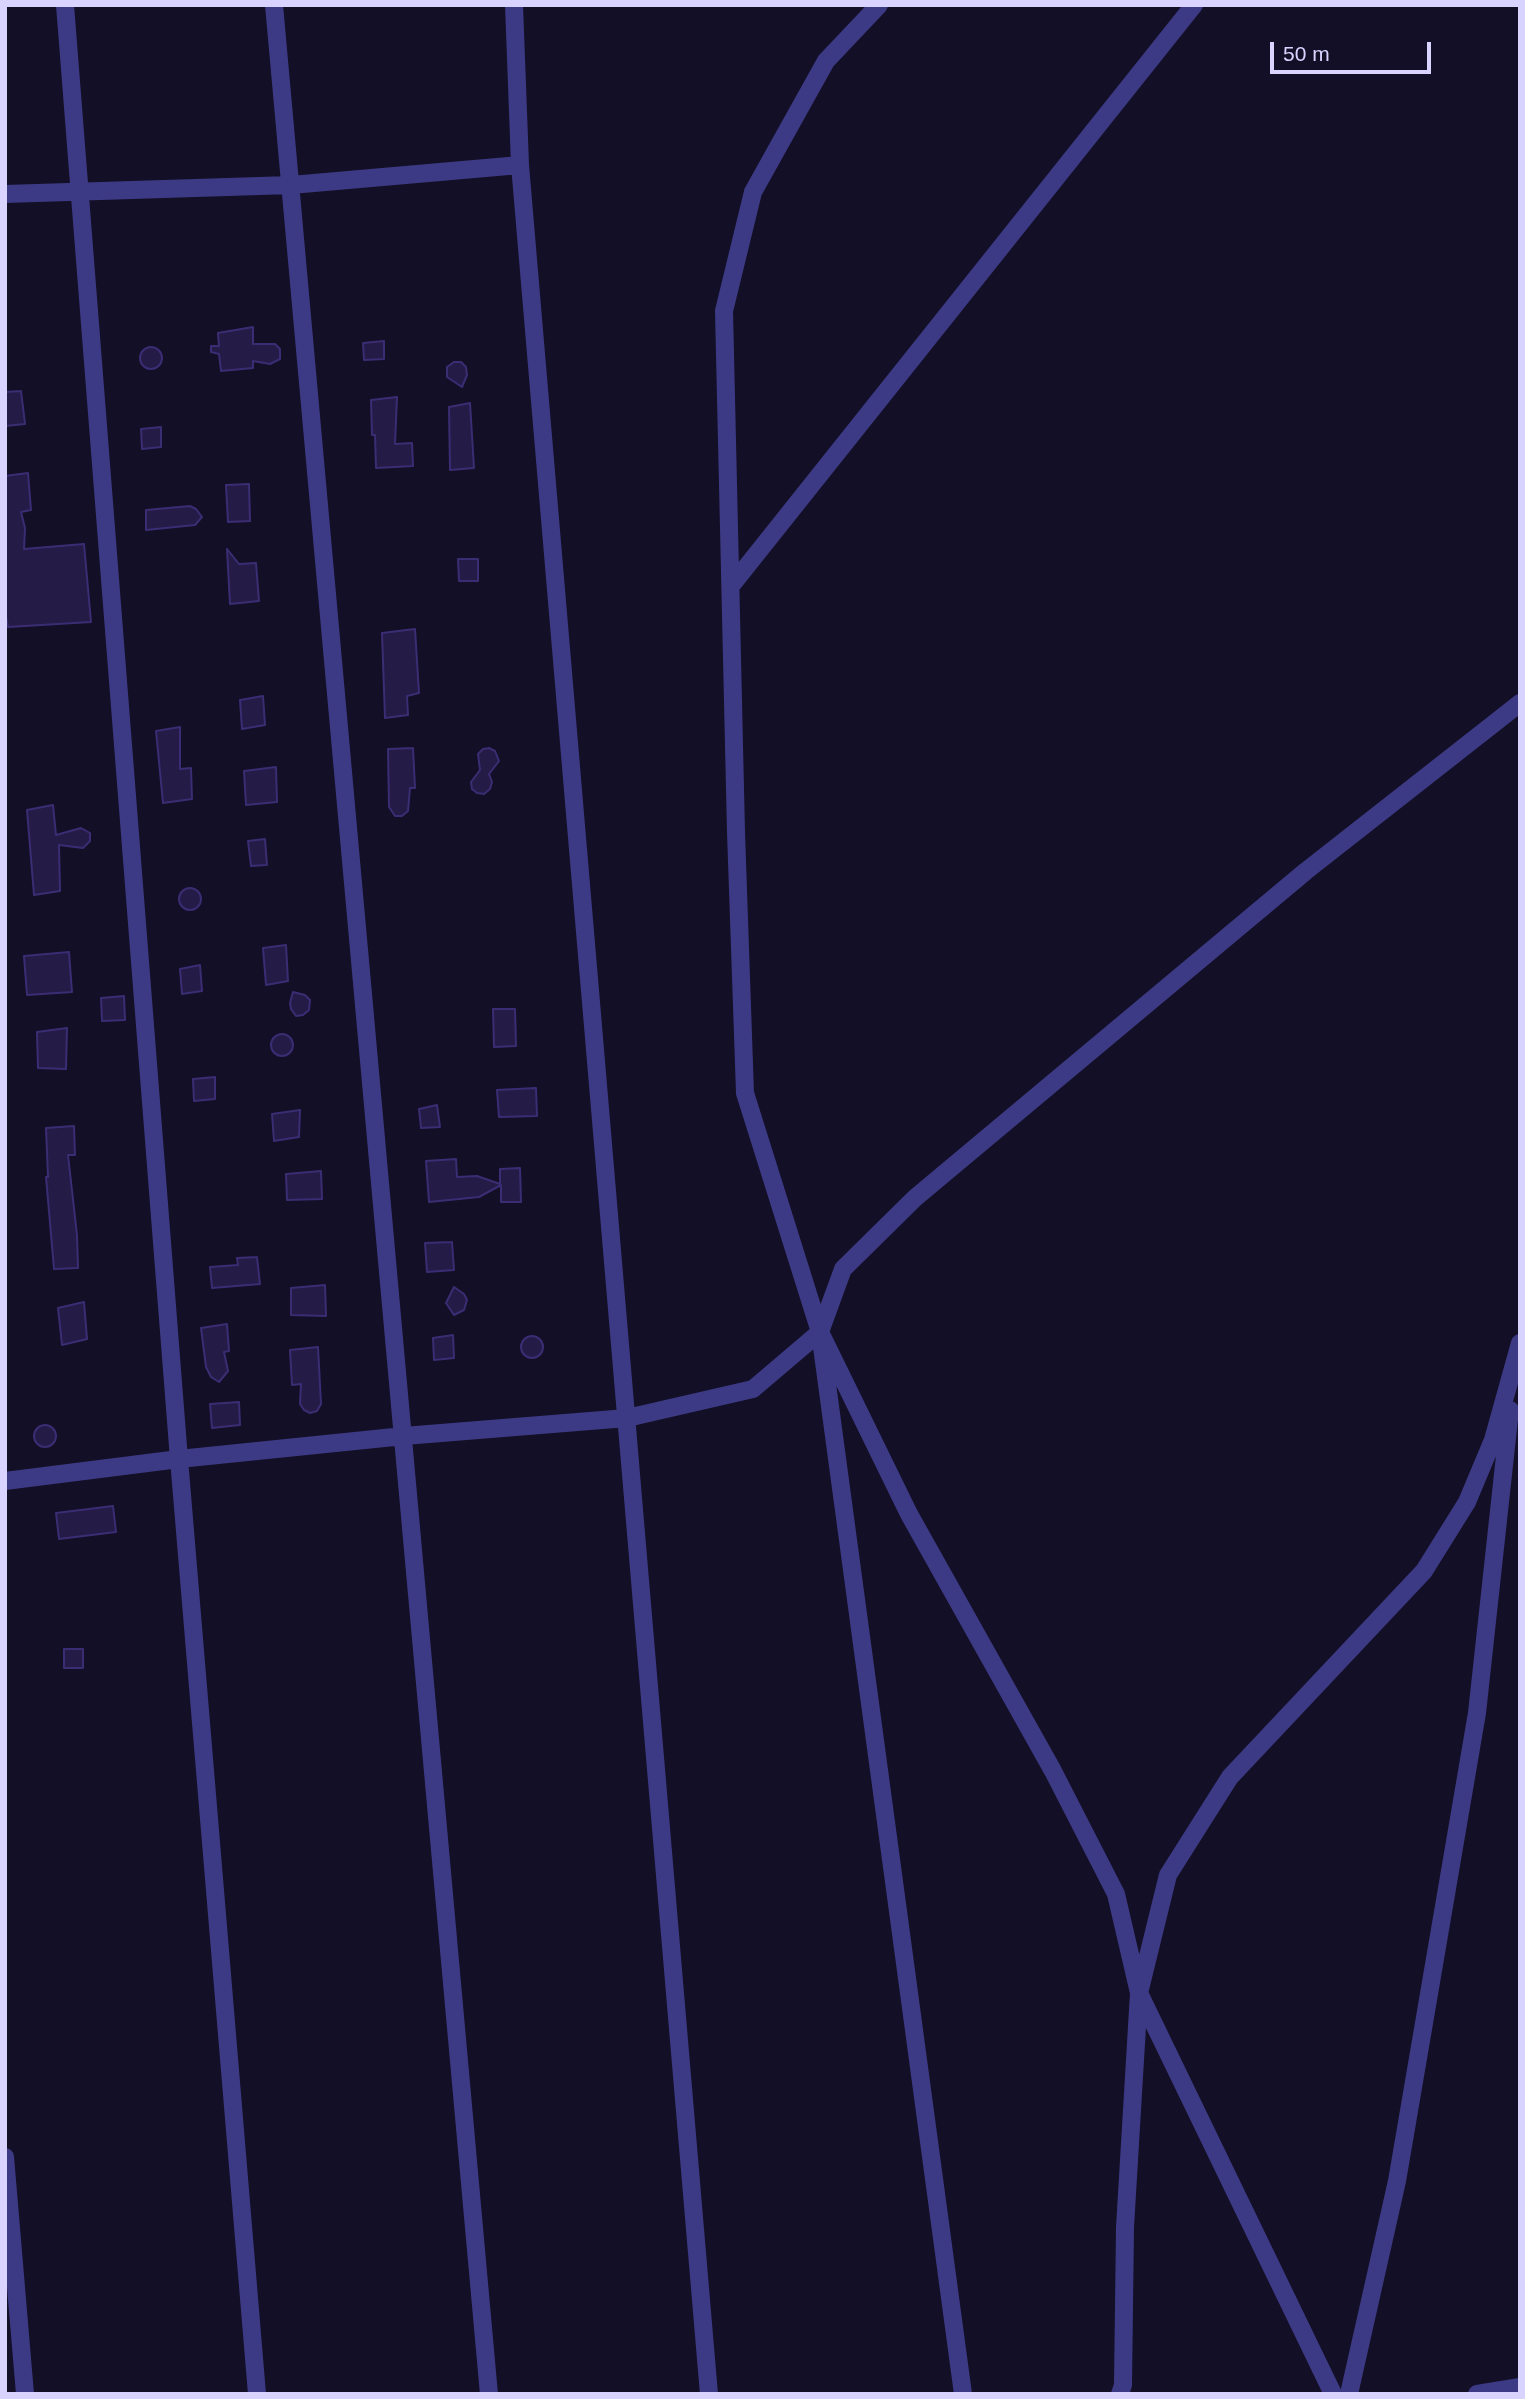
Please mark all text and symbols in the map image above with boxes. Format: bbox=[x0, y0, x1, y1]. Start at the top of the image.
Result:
scale bar bbox=[1273, 28, 1434, 72]
text: 50 m bbox=[1283, 42, 1330, 65]

